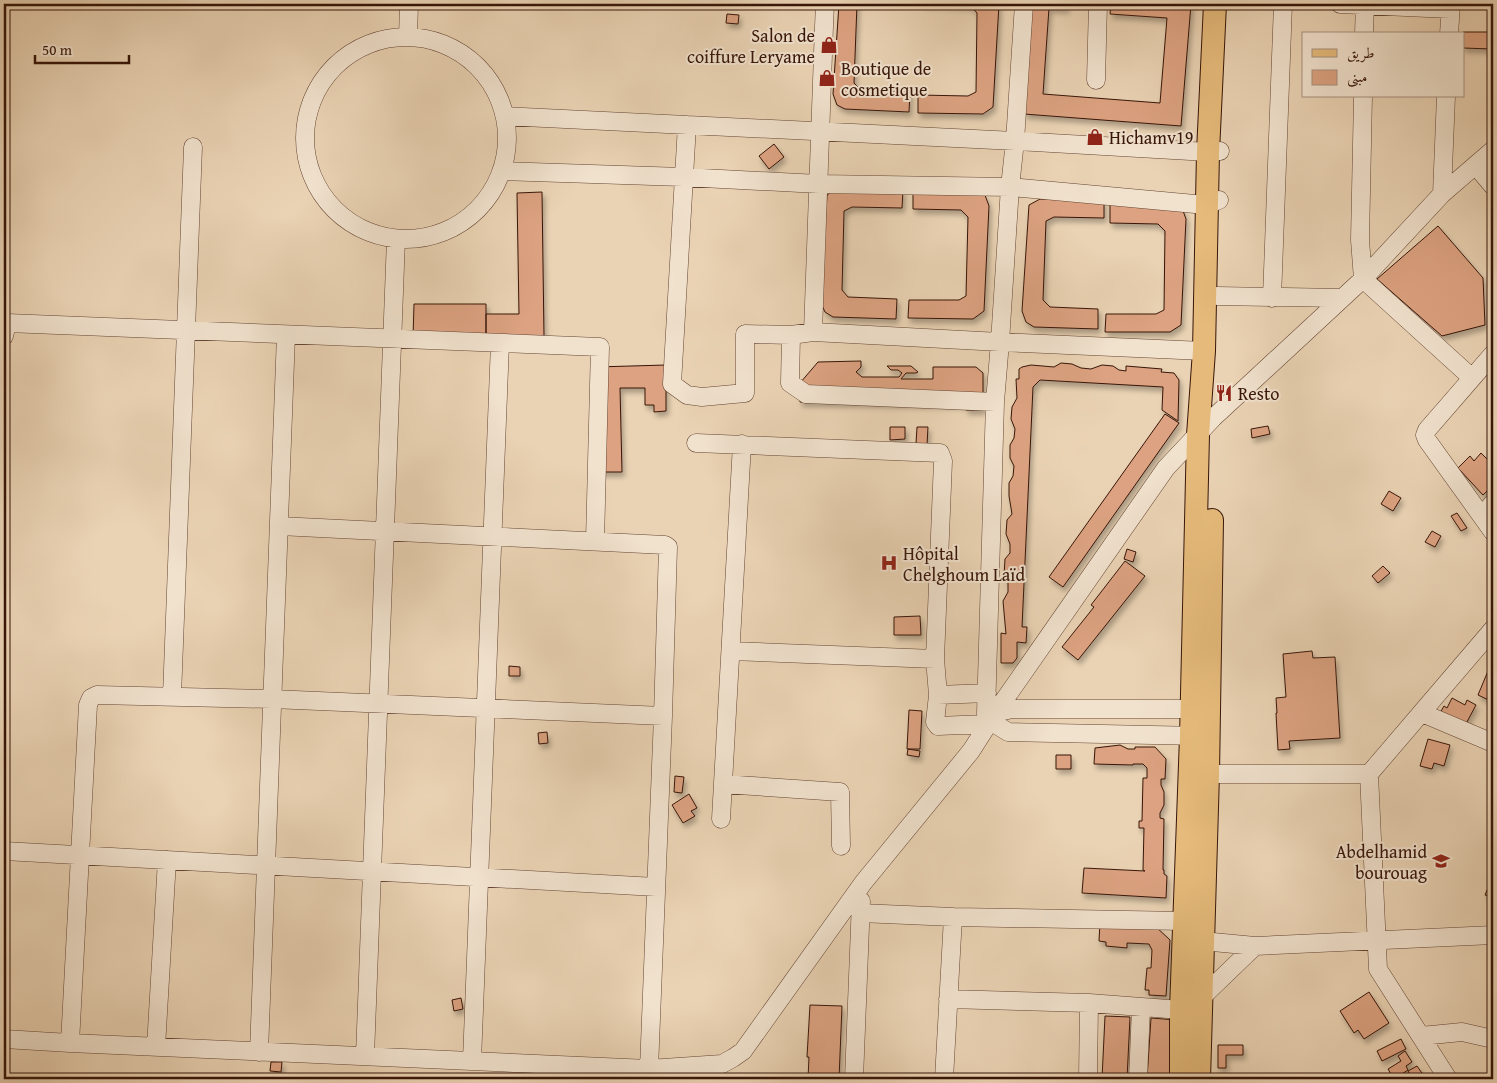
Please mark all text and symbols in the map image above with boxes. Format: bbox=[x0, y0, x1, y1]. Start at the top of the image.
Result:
place label: Salon de coiffure Leryame bbox=[687, 22, 815, 70]
scale bar bbox=[35, 32, 129, 64]
legend bbox=[1302, 32, 1464, 98]
shop icon: Salon de coiffure Leryame bbox=[819, 35, 839, 55]
text: 50 m bbox=[42, 39, 73, 60]
text: طريق bbox=[1347, 42, 1374, 63]
place label: Boutique de cosmetique bbox=[841, 55, 931, 103]
text: مبنى bbox=[1347, 66, 1367, 88]
shop icon: Boutique de cosmetique bbox=[817, 68, 837, 88]
place label: Hichamv19 bbox=[1109, 124, 1193, 151]
shop icon: Hichamv19 bbox=[1085, 127, 1105, 147]
place label: Resto bbox=[1238, 380, 1280, 407]
restaurant icon: Resto bbox=[1214, 383, 1234, 403]
place label: Hôpital Chelghoum Laïd bbox=[903, 540, 1025, 588]
hospital icon: Hôpital Chelghoum Laïd bbox=[879, 553, 899, 573]
place label: Abdelhamid bourouag bbox=[1336, 838, 1427, 886]
school or university icon: Abdelhamid bourouag bbox=[1431, 851, 1451, 871]

